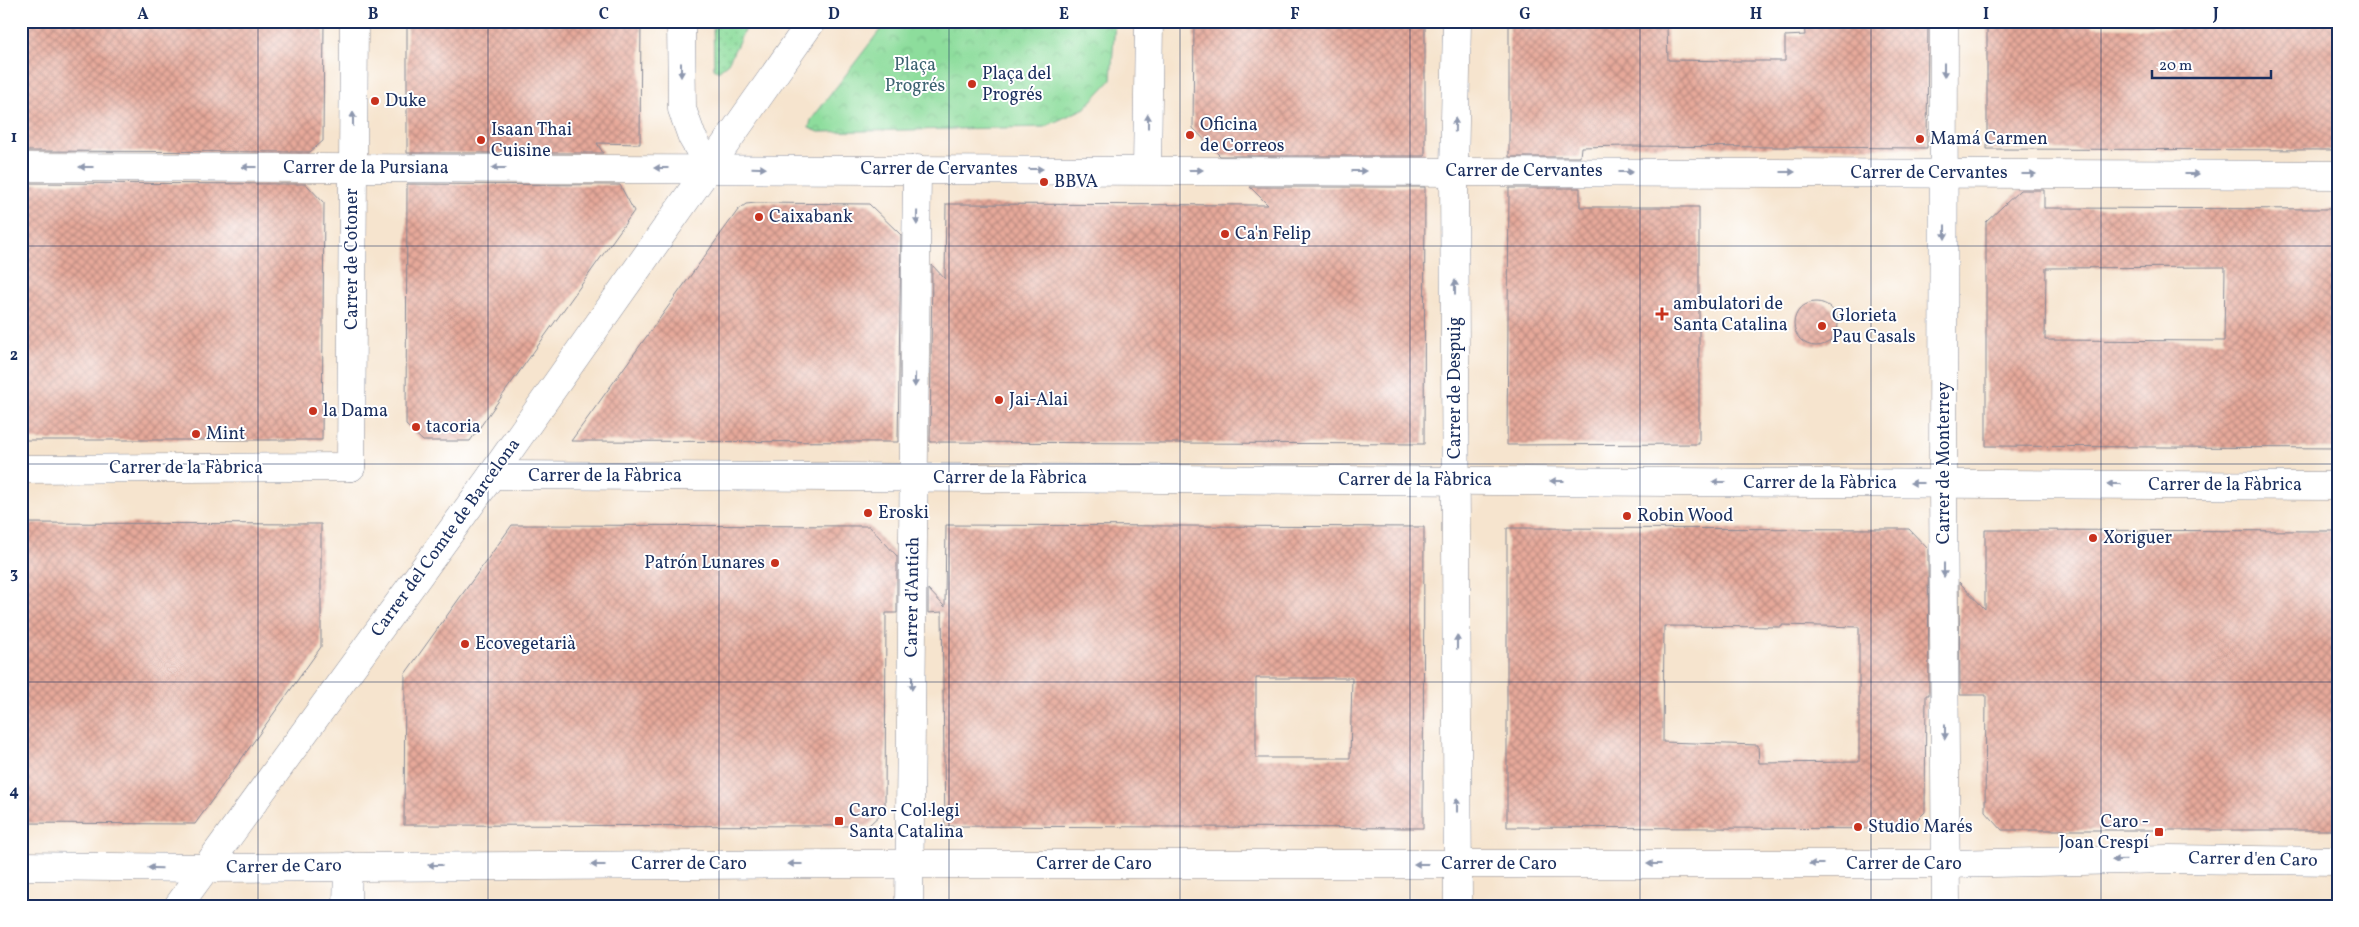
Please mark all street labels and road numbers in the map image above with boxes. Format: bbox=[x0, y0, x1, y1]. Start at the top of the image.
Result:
street label: Carrer de la Pursiana bbox=[283, 156, 449, 181]
street label: Carrer de Cervantes bbox=[860, 157, 1018, 182]
street label: Carrer de Cervantes bbox=[1445, 159, 1603, 184]
street label: Carrer de Cervantes bbox=[1850, 161, 2008, 186]
street label: Carrer de Cotoner bbox=[340, 188, 365, 330]
street label: Carrer de Despuig bbox=[1443, 317, 1468, 459]
street label: Carrer de Monterrey bbox=[1932, 382, 1957, 544]
street label: Carrer del Comte de Barcelona bbox=[365, 434, 527, 642]
street label: Carrer de la Fàbrica bbox=[109, 456, 263, 481]
street label: Carrer de la Fàbrica bbox=[528, 464, 682, 489]
street label: Carrer de la Fàbrica bbox=[933, 466, 1087, 491]
street label: Carrer de la Fàbrica bbox=[1338, 468, 1492, 493]
street label: Carrer de la Fàbrica bbox=[1743, 471, 1897, 496]
street label: Carrer de la Fàbrica bbox=[2148, 473, 2302, 498]
street label: Carrer d'Antich bbox=[899, 536, 927, 658]
street label: Carrer d'en Caro bbox=[2188, 846, 2318, 874]
street label: Carrer de Caro bbox=[631, 852, 747, 877]
street label: Carrer de Caro bbox=[1036, 852, 1152, 877]
street label: Carrer de Caro bbox=[1441, 852, 1557, 877]
street label: Carrer de Caro bbox=[1846, 852, 1962, 877]
street label: Carrer de Caro bbox=[226, 853, 342, 881]

